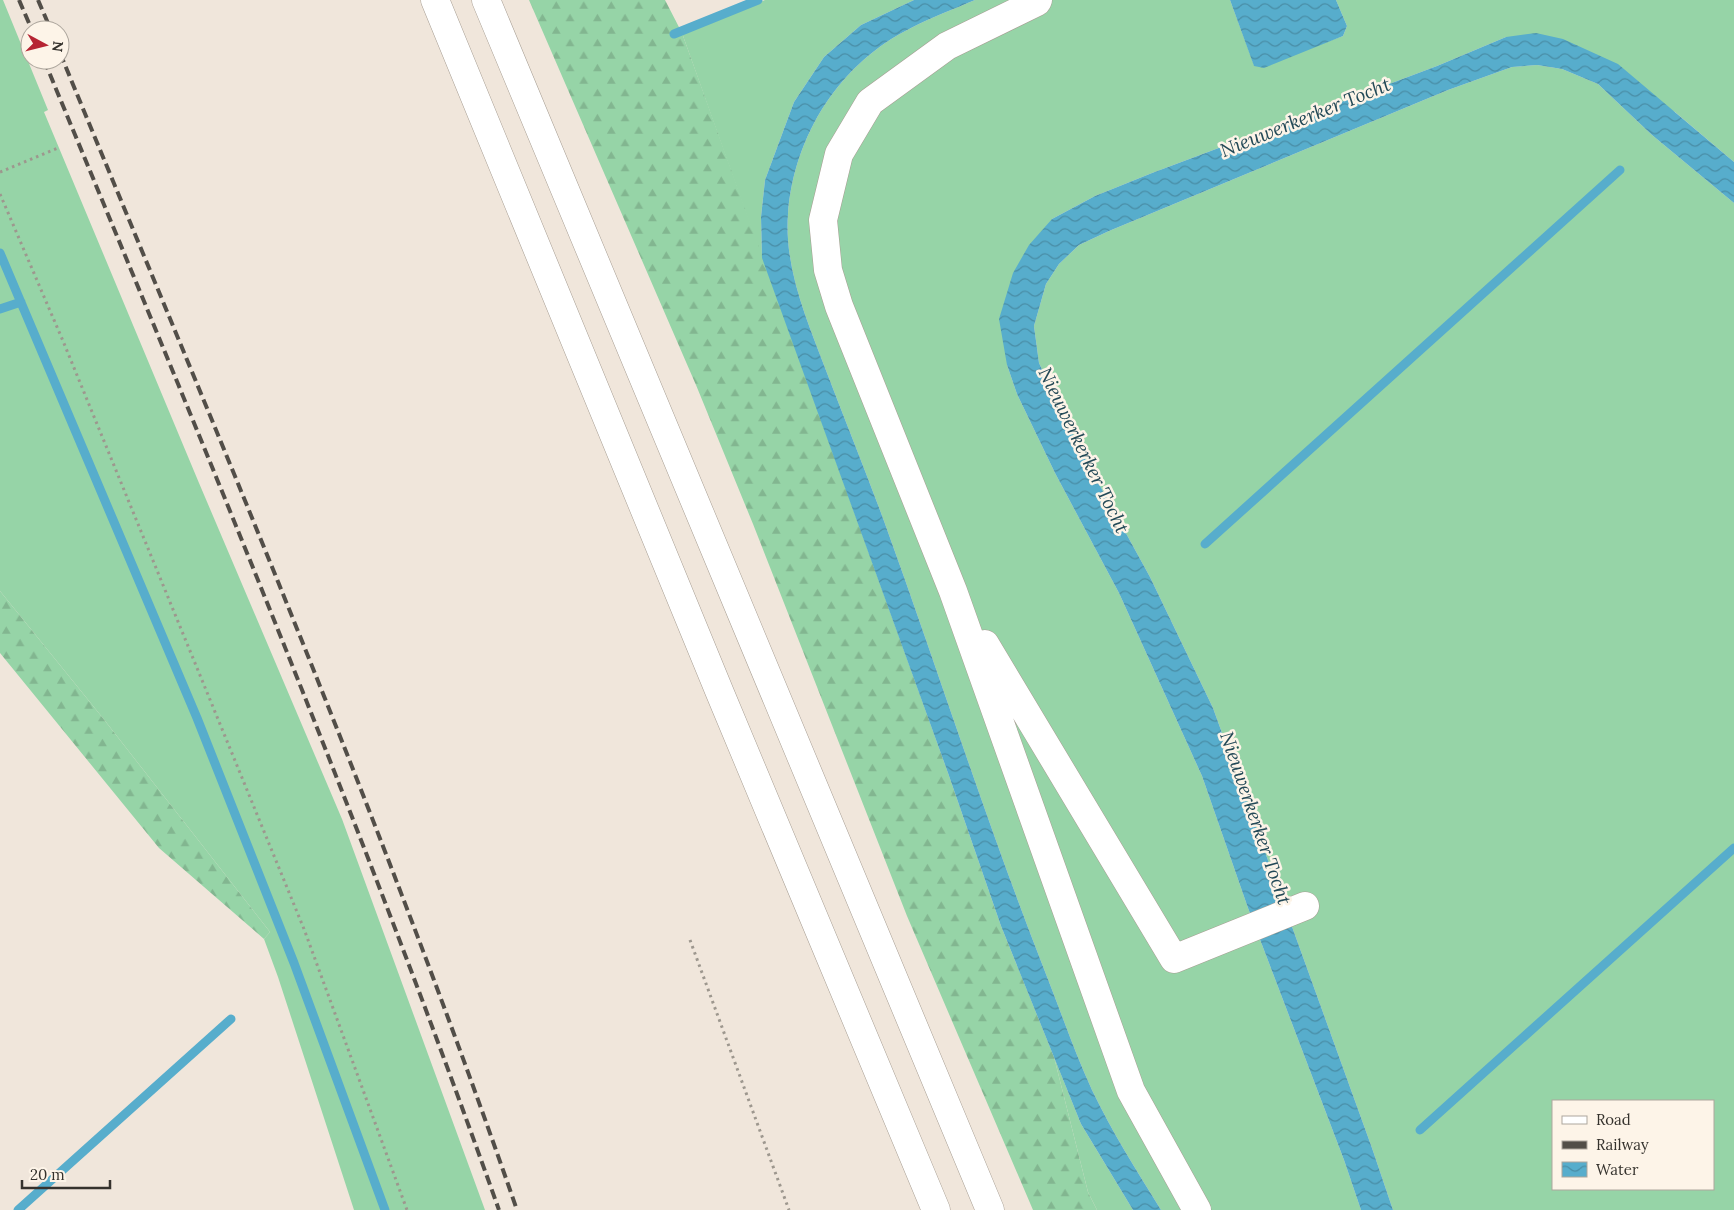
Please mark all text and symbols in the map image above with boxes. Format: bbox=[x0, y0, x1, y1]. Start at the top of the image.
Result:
north arrow bbox=[20, 20, 70, 70]
text: N bbox=[48, 40, 67, 53]
water label: Nieuwerkerker Tocht bbox=[1216, 72, 1394, 162]
water label: Nieuwerkerker Tocht bbox=[1033, 363, 1135, 537]
water label: Nieuwerkerker Tocht bbox=[1215, 728, 1297, 908]
legend bbox=[1552, 1100, 1714, 1190]
text: Road bbox=[1596, 1110, 1631, 1129]
text: Railway bbox=[1596, 1135, 1649, 1154]
scale bar bbox=[22, 1158, 110, 1190]
text: Water bbox=[1596, 1160, 1639, 1179]
text: 20 m bbox=[30, 1165, 65, 1184]

